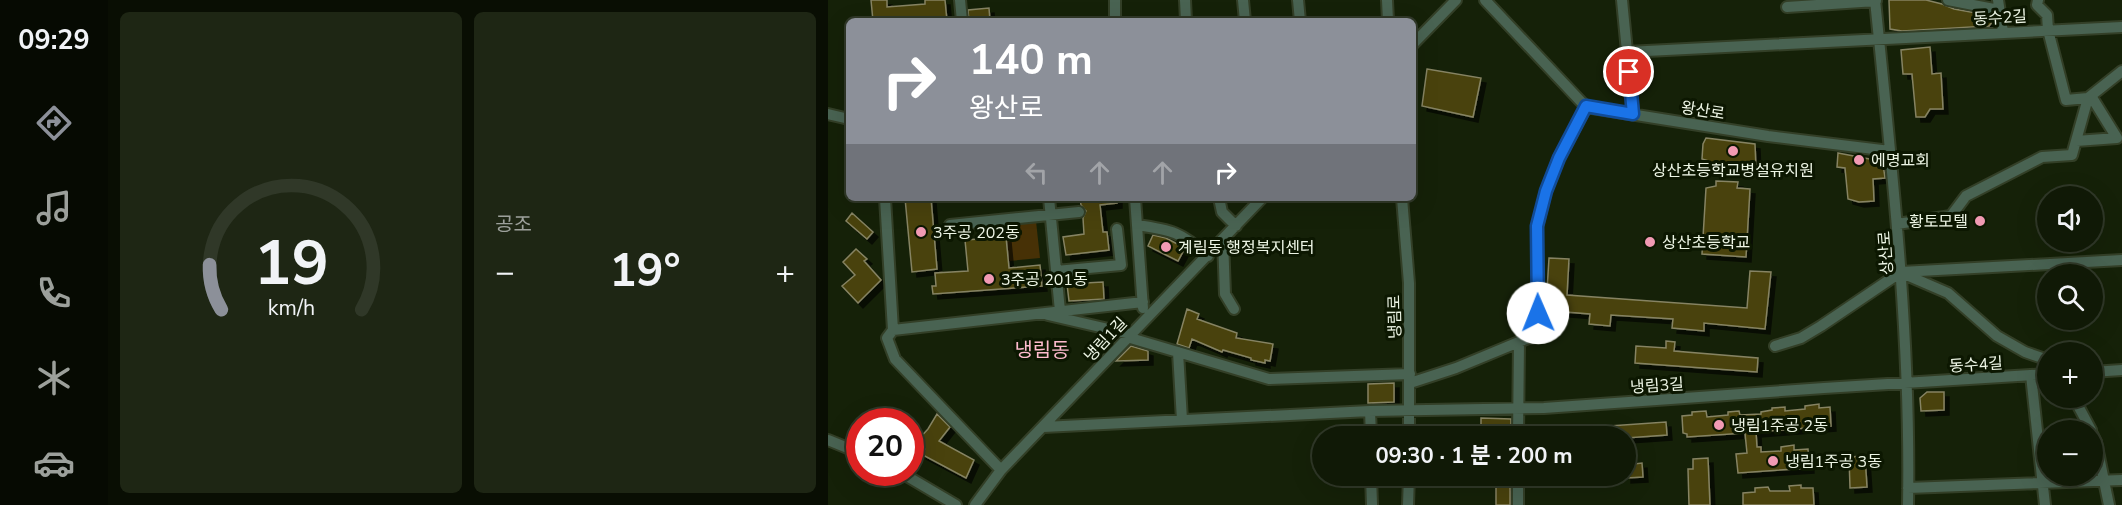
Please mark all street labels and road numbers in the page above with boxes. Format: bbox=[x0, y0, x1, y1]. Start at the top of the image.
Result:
street label: 동수2길 bbox=[1973, 6, 2027, 30]
street label: 왕산로 bbox=[1679, 97, 1727, 125]
street label: 상산로 bbox=[1873, 230, 1899, 276]
street label: 냉림로 bbox=[1384, 294, 1406, 339]
street label: 냉림1길 bbox=[1079, 313, 1132, 367]
street label: 동수4길 bbox=[1948, 352, 2004, 378]
street label: 냉림3길 bbox=[1629, 373, 1685, 399]

